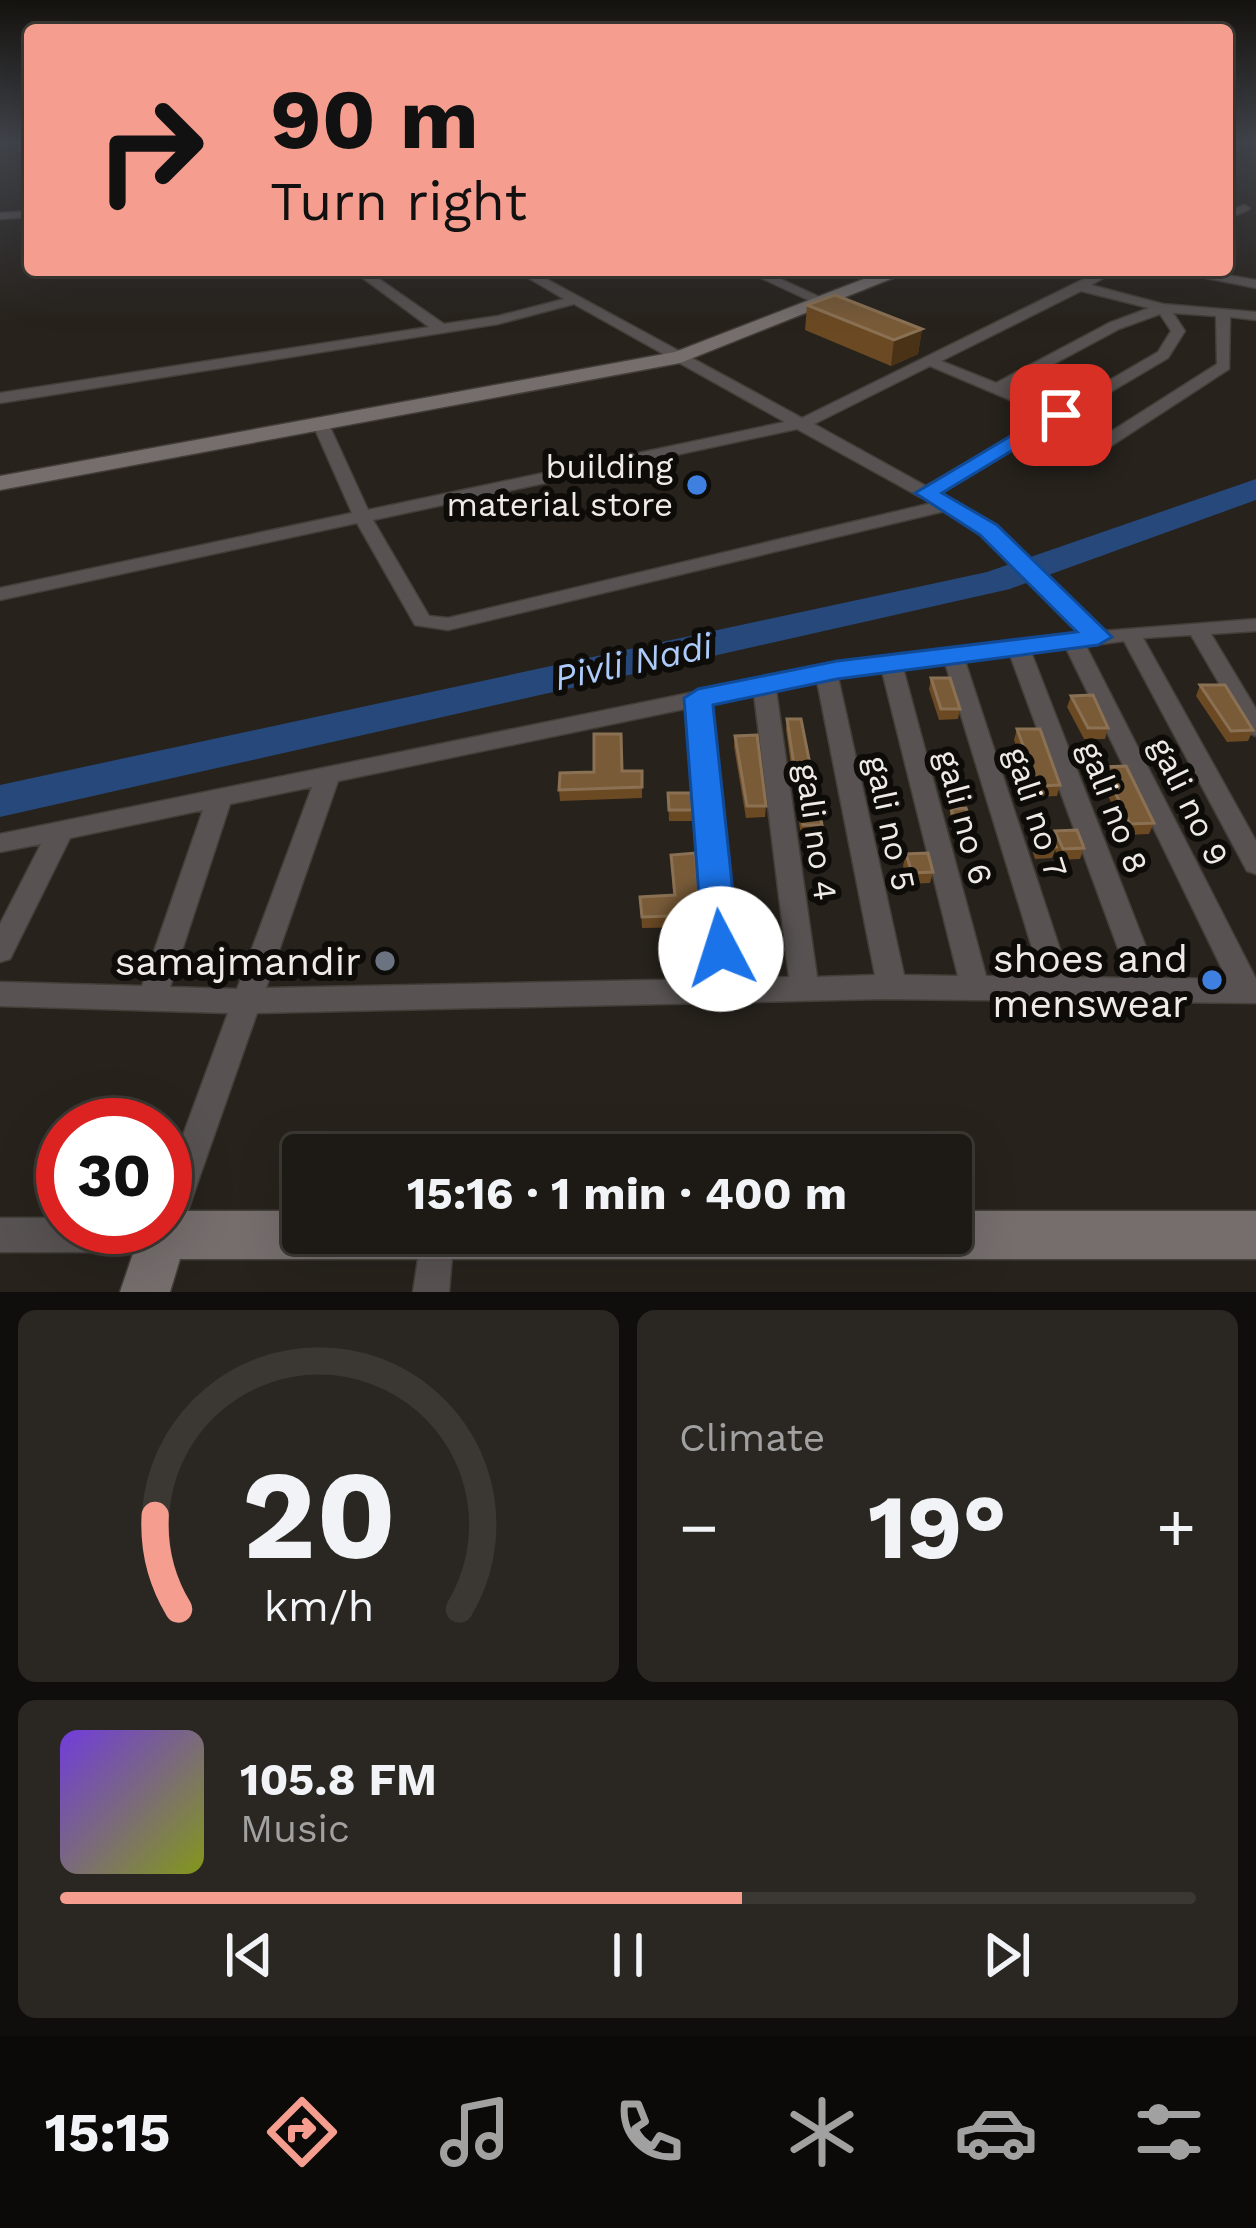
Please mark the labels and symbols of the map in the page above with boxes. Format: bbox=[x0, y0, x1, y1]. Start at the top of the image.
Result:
pin bbox=[1010, 364, 1112, 466]
place label: building material store bbox=[447, 447, 673, 524]
marker: building material store bbox=[684, 472, 710, 498]
water label: Pivli Nadi bbox=[550, 624, 718, 699]
street label: gali no 9 bbox=[1142, 731, 1237, 872]
street label: gali no 8 bbox=[1071, 736, 1156, 879]
street label: gali no 7 bbox=[997, 742, 1076, 882]
street label: gali no 6 bbox=[928, 745, 1001, 889]
street label: gali no 5 bbox=[857, 752, 924, 894]
street label: gali no 4 bbox=[788, 761, 845, 903]
position arrow bbox=[658, 886, 784, 1012]
place label: shoes and menswear bbox=[992, 936, 1188, 1026]
place label: samajmandir bbox=[115, 939, 361, 984]
marker: samajmandir bbox=[372, 948, 398, 974]
marker: shoes and menswear bbox=[1199, 967, 1225, 993]
speed limit sign: 30 bbox=[36, 1098, 192, 1254]

